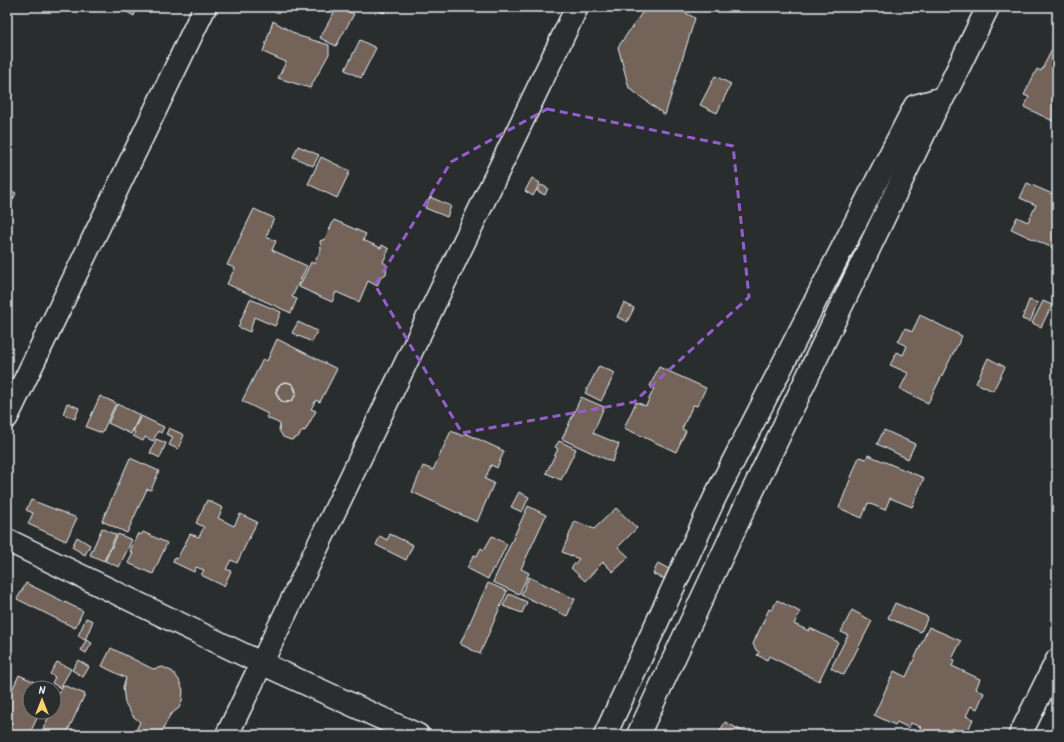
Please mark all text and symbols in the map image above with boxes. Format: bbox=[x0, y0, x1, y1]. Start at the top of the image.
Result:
north arrow bbox=[22, 680, 62, 720]
text: N bbox=[39, 682, 46, 700]

